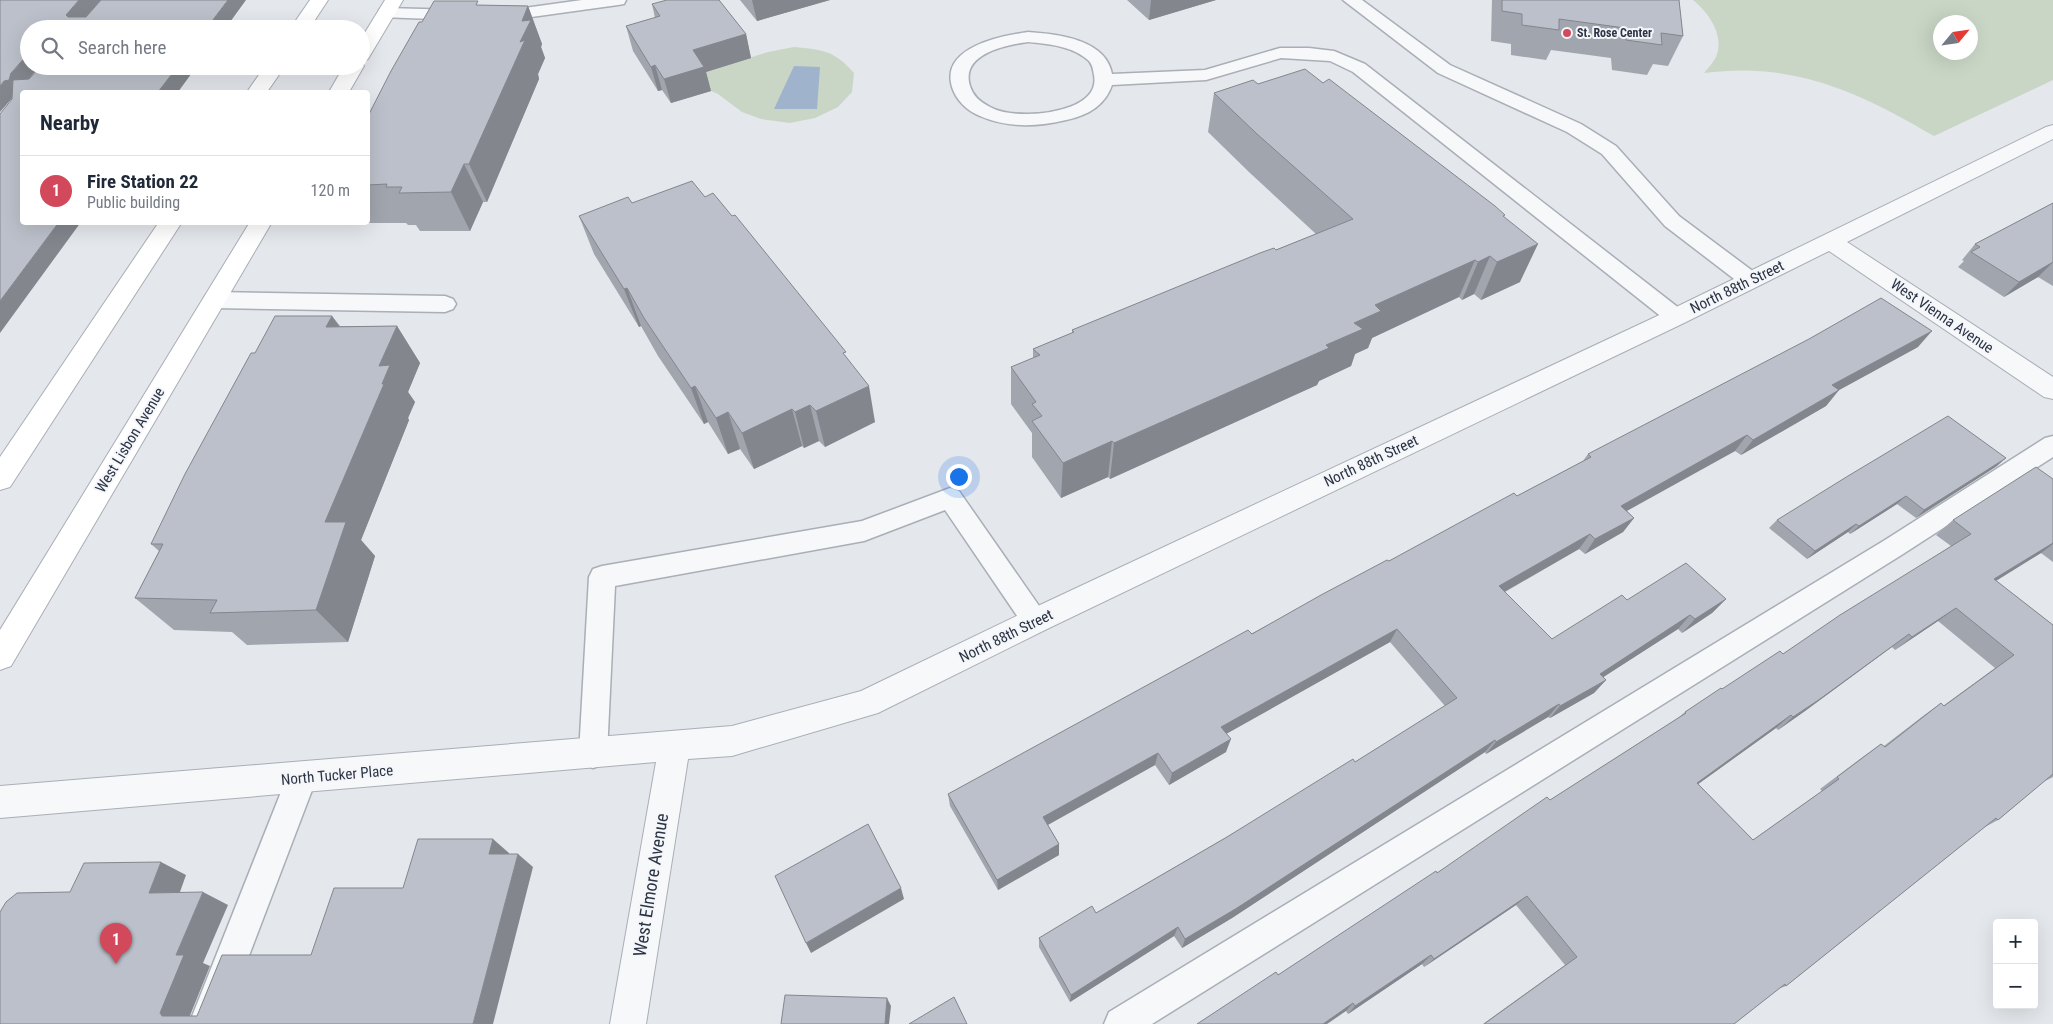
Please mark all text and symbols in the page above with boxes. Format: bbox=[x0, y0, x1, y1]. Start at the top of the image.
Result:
north arrow bbox=[1933, 15, 1978, 60]
search box bbox=[20, 20, 370, 75]
place label: St. Rose Center bbox=[1577, 26, 1652, 40]
marker: St. Rose Center bbox=[1561, 27, 1573, 39]
icon: search bbox=[38, 34, 66, 62]
text: Search here bbox=[78, 36, 166, 59]
text: Nearby bbox=[40, 111, 99, 135]
text: Fire Station 22 bbox=[87, 170, 198, 193]
text: 1 bbox=[52, 181, 60, 200]
text: 120 m bbox=[311, 181, 350, 200]
text: Public building bbox=[87, 193, 180, 212]
street label: North 88th Street bbox=[1687, 257, 1787, 317]
street label: West Vienna Avenue bbox=[1887, 275, 1997, 357]
street label: West Lisbon Avenue bbox=[92, 384, 168, 496]
street label: North 88th Street bbox=[1321, 431, 1421, 491]
your location bbox=[946, 464, 972, 490]
street label: North 88th Street bbox=[956, 606, 1056, 666]
street label: North Tucker Place bbox=[280, 761, 394, 789]
street label: West Elmore Avenue bbox=[629, 812, 672, 958]
map controls bbox=[1993, 919, 2038, 1009]
button: + bbox=[1993, 919, 2038, 964]
pin: 1 bbox=[100, 923, 132, 964]
button: − bbox=[1993, 964, 2038, 1009]

